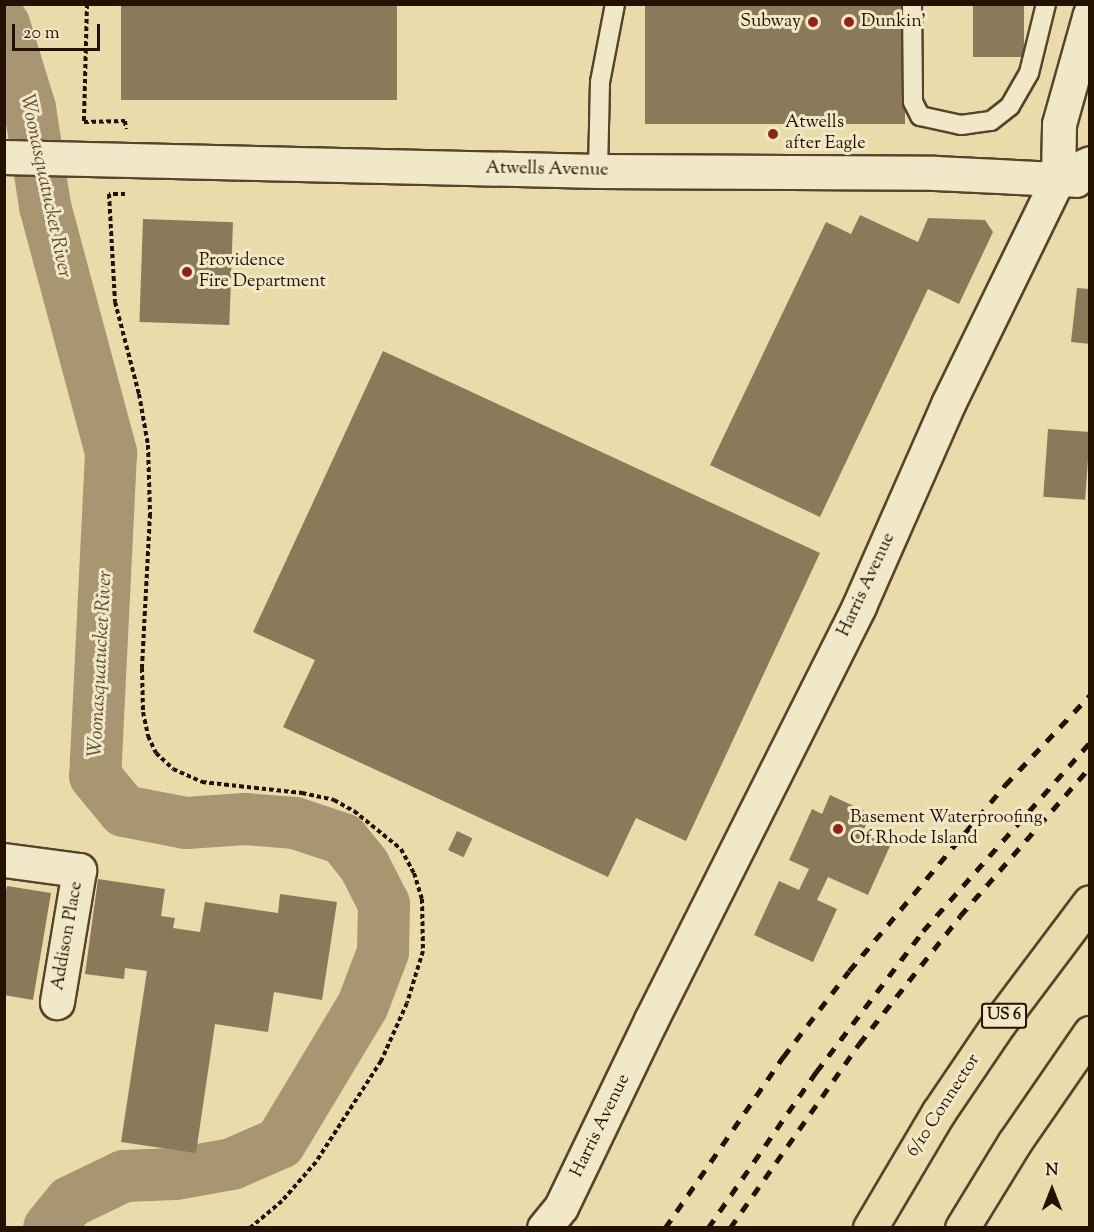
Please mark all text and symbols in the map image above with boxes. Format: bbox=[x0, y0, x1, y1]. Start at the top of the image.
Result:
place label: Subway bbox=[740, 11, 801, 33]
place label: Dunkin' bbox=[861, 11, 926, 33]
scale bar bbox=[15, 12, 104, 50]
marker: Subway bbox=[806, 15, 820, 29]
marker: Dunkin' bbox=[842, 15, 856, 29]
text: 20 m bbox=[23, 21, 60, 47]
water label: Woonasquatucket River bbox=[14, 92, 76, 280]
place label: Atwells after Eagle bbox=[785, 113, 866, 156]
marker: Atwells after Eagle bbox=[766, 127, 780, 141]
street label: Atwells Avenue bbox=[485, 158, 609, 182]
place label: Providence Fire Department bbox=[199, 251, 326, 294]
marker: Providence Fire Department bbox=[180, 265, 194, 279]
street label: Harris Avenue bbox=[834, 530, 900, 640]
water label: Woonasquatucket River bbox=[84, 570, 118, 758]
place label: Basement Waterproofing Of Rhode Island bbox=[850, 808, 1042, 850]
marker: Basement Waterproofing Of Rhode Island bbox=[831, 822, 845, 836]
street label: Addison Place bbox=[48, 880, 88, 992]
road number: US 6 bbox=[980, 1003, 1028, 1029]
street label: 6/10 Connector bbox=[903, 1051, 985, 1161]
street label: Harris Avenue bbox=[567, 1071, 635, 1181]
north arrow bbox=[1022, 1160, 1082, 1220]
text: N bbox=[1046, 1160, 1058, 1183]

